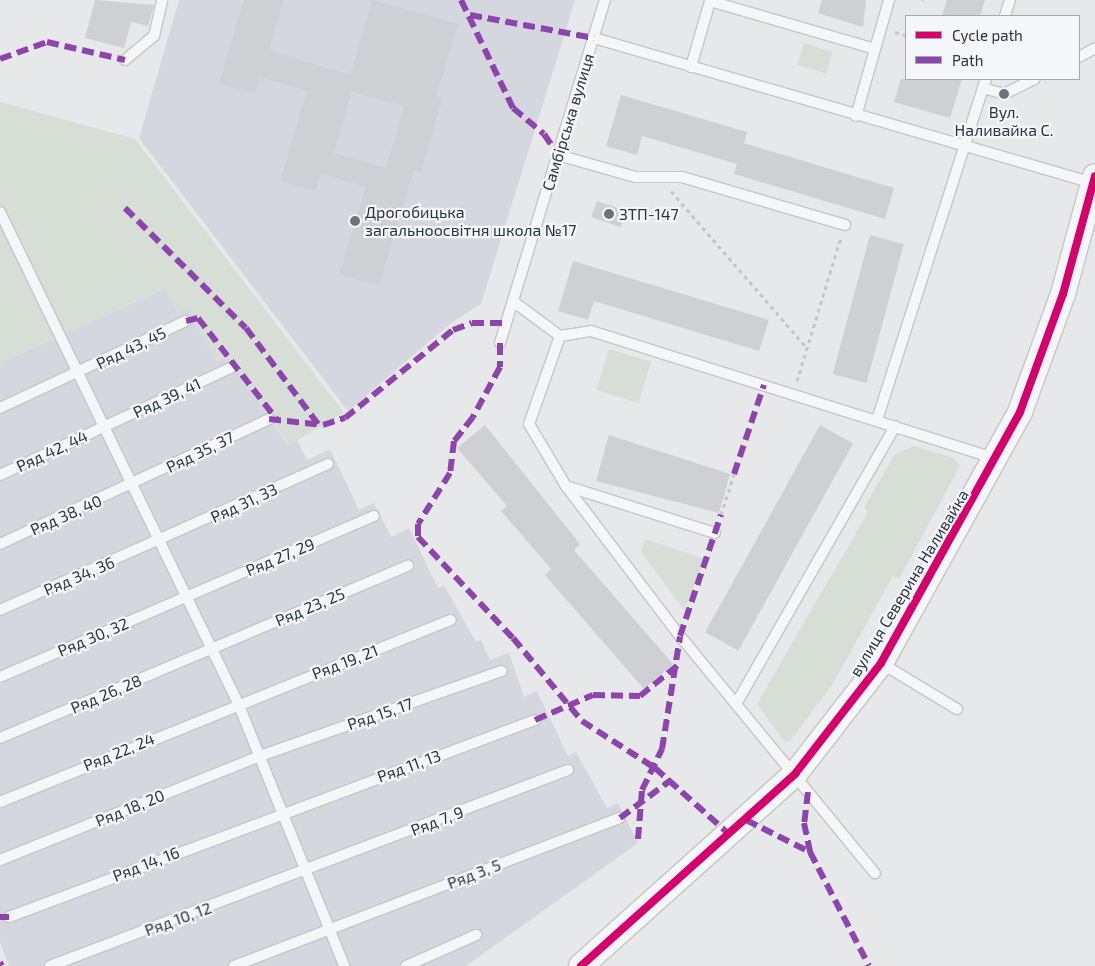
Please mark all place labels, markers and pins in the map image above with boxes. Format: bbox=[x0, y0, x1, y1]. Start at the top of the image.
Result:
marker: Вул. Наливайка С. bbox=[998, 88, 1010, 100]
place label: Вул. Наливайка С. bbox=[955, 102, 1053, 140]
place label: Дрогобицька загальноосвітня школа №17 bbox=[365, 202, 576, 240]
place label: ЗТП-147 bbox=[619, 204, 679, 224]
marker: ЗТП-147 bbox=[603, 208, 615, 220]
marker: Дрогобицька загальноосвітня школа №17 bbox=[349, 215, 361, 227]

